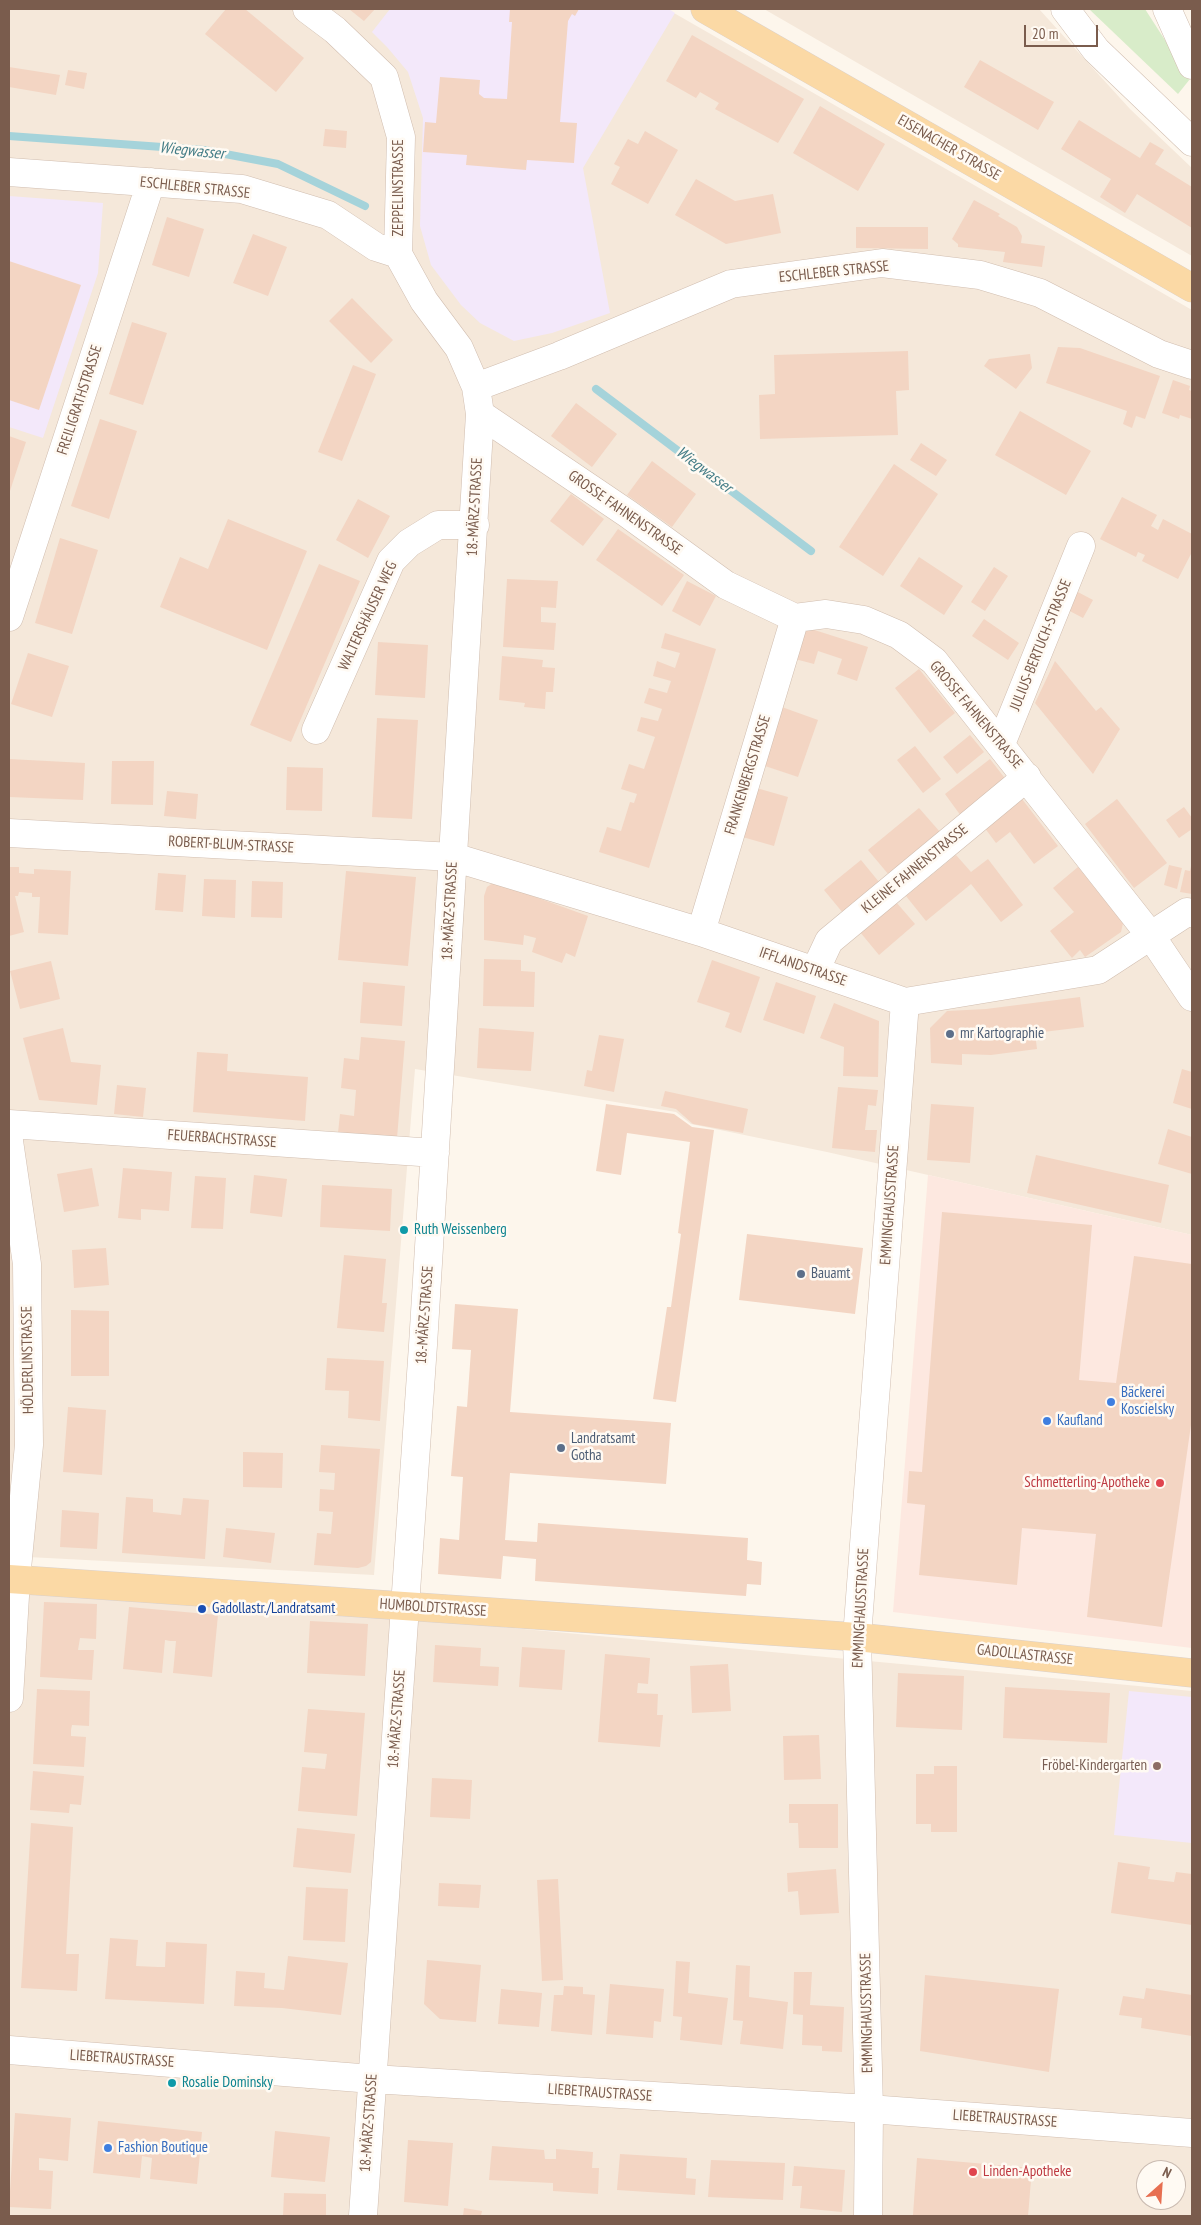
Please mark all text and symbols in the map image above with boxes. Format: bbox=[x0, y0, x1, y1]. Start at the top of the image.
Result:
scale bar bbox=[1026, 15, 1100, 47]
text: 20 m bbox=[1032, 24, 1058, 43]
street label: EISENACHER STRASSE bbox=[894, 111, 1004, 185]
water label: Wiegwasser bbox=[159, 138, 225, 164]
street label: ZEPPELINSTRASSE bbox=[390, 139, 408, 237]
street label: ESCHLEBER STRASSE bbox=[139, 173, 251, 203]
street label: ESCHLEBER STRASSE bbox=[778, 257, 890, 287]
street label: FREILIGRATHSTRASSE bbox=[54, 343, 106, 457]
water label: Wiegwasser bbox=[672, 443, 736, 497]
street label: 18.-MÄRZ-STRASSE bbox=[463, 457, 487, 557]
street label: GROSSE FAHNENSTRASSE bbox=[565, 467, 685, 559]
street label: WALTERSHÄUSER WEG bbox=[335, 559, 401, 673]
street label: JULIUS-BERTUCH-STRASSE bbox=[1006, 577, 1076, 713]
street label: GROSSE FAHNENSTRASSE bbox=[926, 657, 1026, 773]
street label: FRANKENBERGSTRASSE bbox=[721, 713, 775, 837]
street label: KLEINE FAHNENSTRASSE bbox=[858, 821, 972, 917]
street label: ROBERT-BLUM-STRASSE bbox=[168, 833, 294, 857]
street label: 18.-MÄRZ-STRASSE bbox=[438, 861, 462, 961]
street label: IFFLANDSTRASSE bbox=[757, 944, 849, 990]
place label: mr Kartographie bbox=[960, 1025, 1044, 1043]
marker: mr Kartographie bbox=[944, 1028, 956, 1040]
street label: FEUERBACHSTRASSE bbox=[167, 1126, 277, 1152]
street label: EMMINGHAUSSTRASSE bbox=[877, 1144, 903, 1266]
place label: Ruth Weissenberg bbox=[414, 1221, 507, 1239]
marker: Ruth Weissenberg bbox=[398, 1224, 410, 1236]
street label: 18.-MÄRZ-STRASSE bbox=[413, 1265, 437, 1365]
place label: Bauamt bbox=[811, 1265, 850, 1283]
marker: Bauamt bbox=[795, 1268, 807, 1280]
street label: HÖLDERLINSTRASSE bbox=[18, 1306, 38, 1414]
place label: Bäckerei Koscielsky bbox=[1121, 1384, 1174, 1419]
marker: Bäckerei Koscielsky bbox=[1105, 1396, 1117, 1408]
place label: Kaufland bbox=[1057, 1412, 1103, 1430]
marker: Kaufland bbox=[1041, 1415, 1053, 1427]
place label: Landratsamt Gotha bbox=[571, 1430, 635, 1465]
marker: Landratsamt Gotha bbox=[555, 1442, 567, 1454]
place label: Schmetterling-Apotheke bbox=[1024, 1474, 1150, 1492]
marker: Schmetterling-Apotheke bbox=[1154, 1477, 1166, 1489]
street label: EMMINGHAUSSTRASSE bbox=[849, 1548, 873, 1668]
street label: HUMBOLDTSTRASSE bbox=[379, 1595, 487, 1621]
place label: Gadollastr./Landratsamt bbox=[212, 1600, 335, 1618]
marker: Gadollastr./Landratsamt bbox=[196, 1603, 208, 1615]
street label: GADOLLASTRASSE bbox=[976, 1641, 1074, 1669]
street label: 18.-MÄRZ-STRASSE bbox=[385, 1669, 409, 1769]
place label: Fröbel-Kindergarten bbox=[1042, 1757, 1147, 1775]
marker: Fröbel-Kindergarten bbox=[1151, 1760, 1163, 1772]
street label: EMMINGHAUSSTRASSE bbox=[857, 1953, 877, 2073]
street label: LIEBETRAUSTRASSE bbox=[69, 2046, 175, 2072]
street label: 18.-MÄRZ-STRASSE bbox=[357, 2073, 381, 2173]
place label: Rosalie Dominsky bbox=[182, 2074, 273, 2092]
marker: Rosalie Dominsky bbox=[166, 2077, 178, 2089]
street label: LIEBETRAUSTRASSE bbox=[547, 2080, 653, 2106]
street label: LIEBETRAUSTRASSE bbox=[952, 2106, 1058, 2132]
place label: Fashion Boutique bbox=[118, 2139, 208, 2157]
marker: Fashion Boutique bbox=[102, 2142, 114, 2154]
north arrow bbox=[1136, 2160, 1186, 2210]
place label: Linden-Apotheke bbox=[983, 2163, 1071, 2181]
text: N bbox=[1160, 2163, 1174, 2182]
marker: Linden-Apotheke bbox=[967, 2166, 979, 2178]

